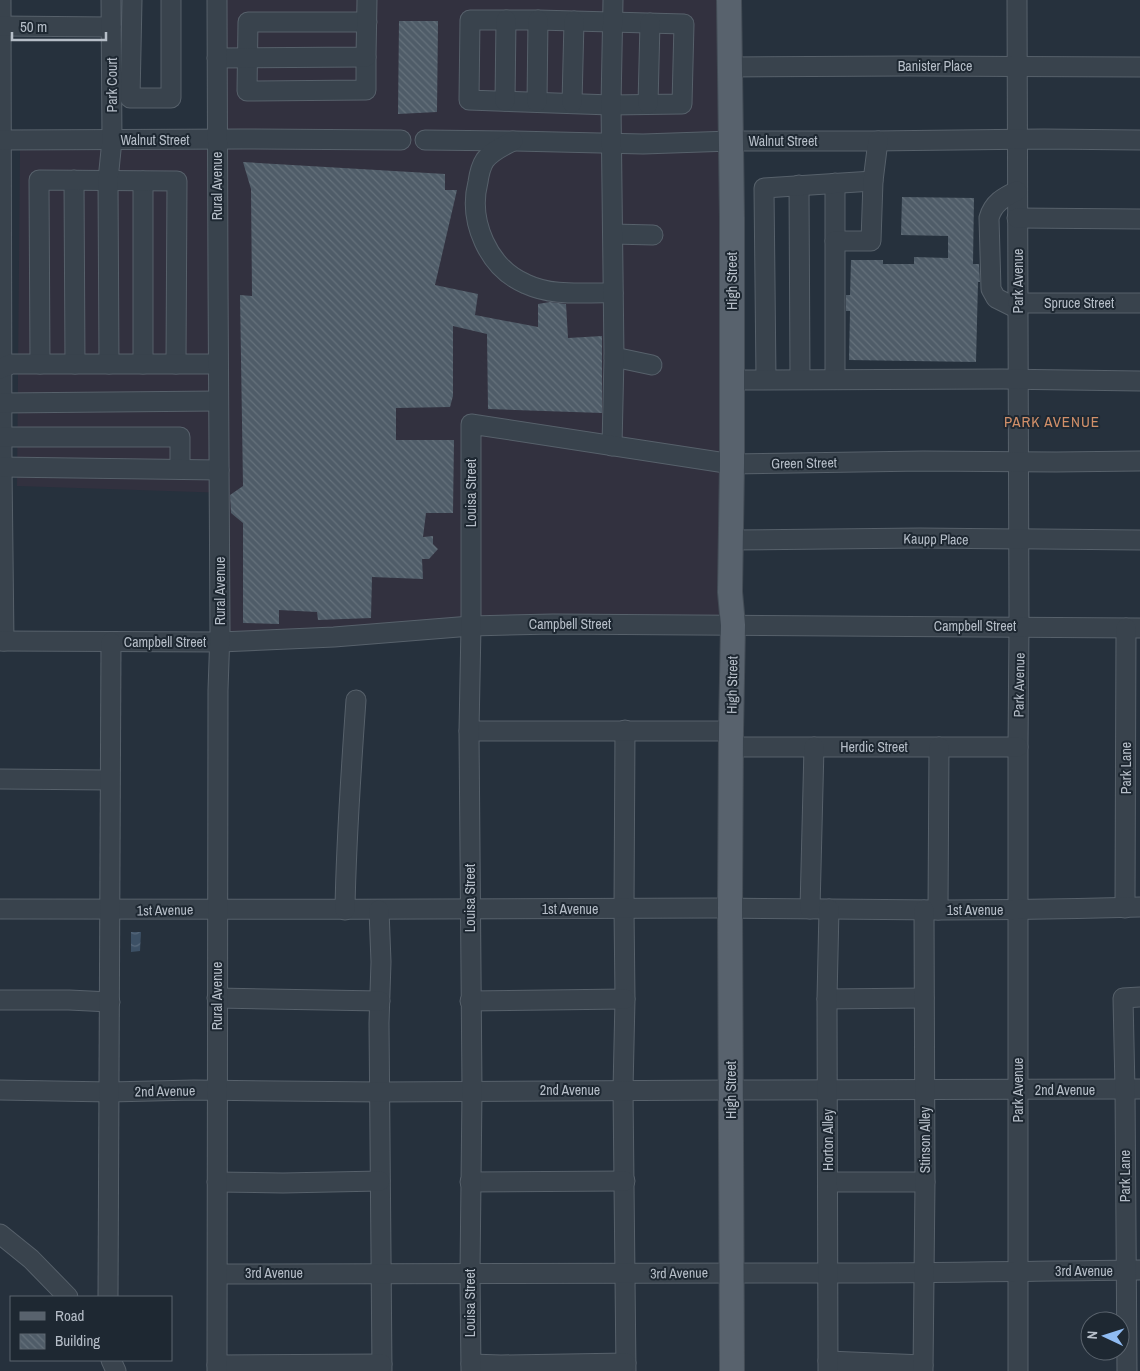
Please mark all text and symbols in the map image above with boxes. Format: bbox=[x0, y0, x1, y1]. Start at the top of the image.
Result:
scale bar bbox=[12, 10, 106, 42]
text: 50 m bbox=[20, 16, 47, 37]
street label: Banister Place bbox=[898, 57, 972, 75]
street label: Park Court bbox=[103, 58, 121, 112]
street label: Walnut Street bbox=[120, 131, 190, 149]
street label: Walnut Street bbox=[748, 132, 818, 150]
street label: Rural Avenue bbox=[208, 152, 226, 220]
street label: Park Avenue bbox=[1009, 249, 1027, 313]
street label: High Street bbox=[723, 252, 741, 310]
street label: Spruce Street bbox=[1044, 294, 1114, 312]
district label: PARK AVENUE bbox=[1004, 411, 1100, 432]
street label: Green Street bbox=[771, 453, 837, 473]
street label: Louisa Street bbox=[462, 459, 480, 527]
street label: Kaupp Place bbox=[903, 529, 969, 549]
street label: Rural Avenue bbox=[211, 557, 229, 625]
street label: Campbell Street bbox=[529, 615, 611, 633]
street label: Campbell Street bbox=[934, 617, 1016, 635]
street label: Campbell Street bbox=[124, 633, 206, 651]
street label: Park Avenue bbox=[1009, 652, 1029, 718]
street label: High Street bbox=[722, 656, 742, 714]
street label: Herdic Street bbox=[840, 738, 908, 756]
street label: Park Lane bbox=[1117, 742, 1135, 794]
street label: Louisa Street bbox=[461, 864, 479, 932]
street label: 1st Avenue bbox=[542, 900, 598, 918]
street label: 1st Avenue bbox=[137, 901, 193, 919]
street label: 1st Avenue bbox=[947, 901, 1003, 919]
street label: Rural Avenue bbox=[208, 962, 226, 1030]
street label: Park Avenue bbox=[1009, 1058, 1027, 1122]
street label: High Street bbox=[722, 1061, 740, 1119]
street label: 2nd Avenue bbox=[135, 1081, 195, 1101]
street label: 2nd Avenue bbox=[540, 1081, 600, 1099]
street label: 2nd Avenue bbox=[1035, 1081, 1095, 1099]
street label: Stinson Alley bbox=[916, 1107, 934, 1173]
street label: Horton Alley bbox=[819, 1109, 837, 1171]
street label: Park Lane bbox=[1116, 1150, 1134, 1202]
street label: 3rd Avenue bbox=[1055, 1262, 1113, 1280]
street label: 3rd Avenue bbox=[650, 1263, 708, 1283]
street label: 3rd Avenue bbox=[245, 1264, 303, 1282]
street label: Louisa Street bbox=[461, 1269, 479, 1337]
legend bbox=[10, 1296, 172, 1361]
text: Road bbox=[55, 1305, 84, 1326]
north arrow bbox=[1080, 1311, 1130, 1361]
text: Building bbox=[55, 1330, 100, 1351]
text: N bbox=[1083, 1330, 1101, 1340]

